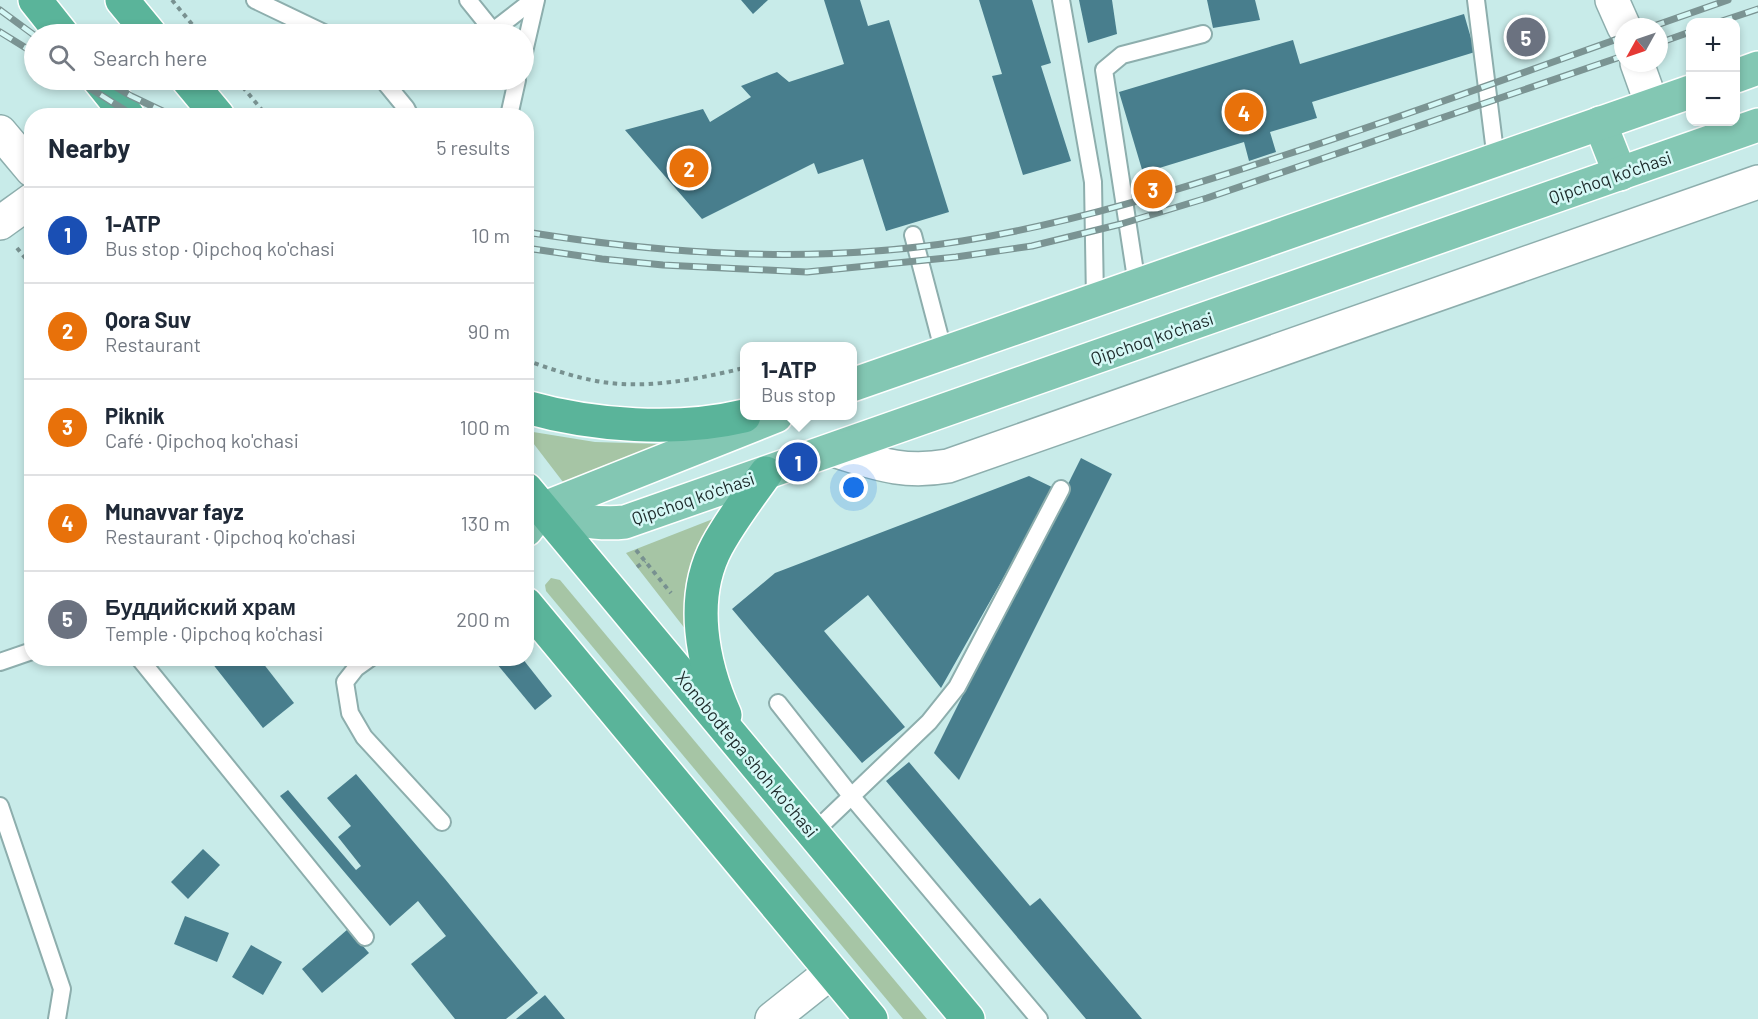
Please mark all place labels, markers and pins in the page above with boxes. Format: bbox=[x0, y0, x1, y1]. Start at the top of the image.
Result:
pin: 5 bbox=[1506, 15, 1546, 60]
pin: 4 bbox=[1224, 90, 1264, 134]
pin: 2 bbox=[670, 146, 708, 190]
pin: 3 bbox=[1134, 166, 1172, 212]
pin: 1 bbox=[778, 440, 818, 484]

